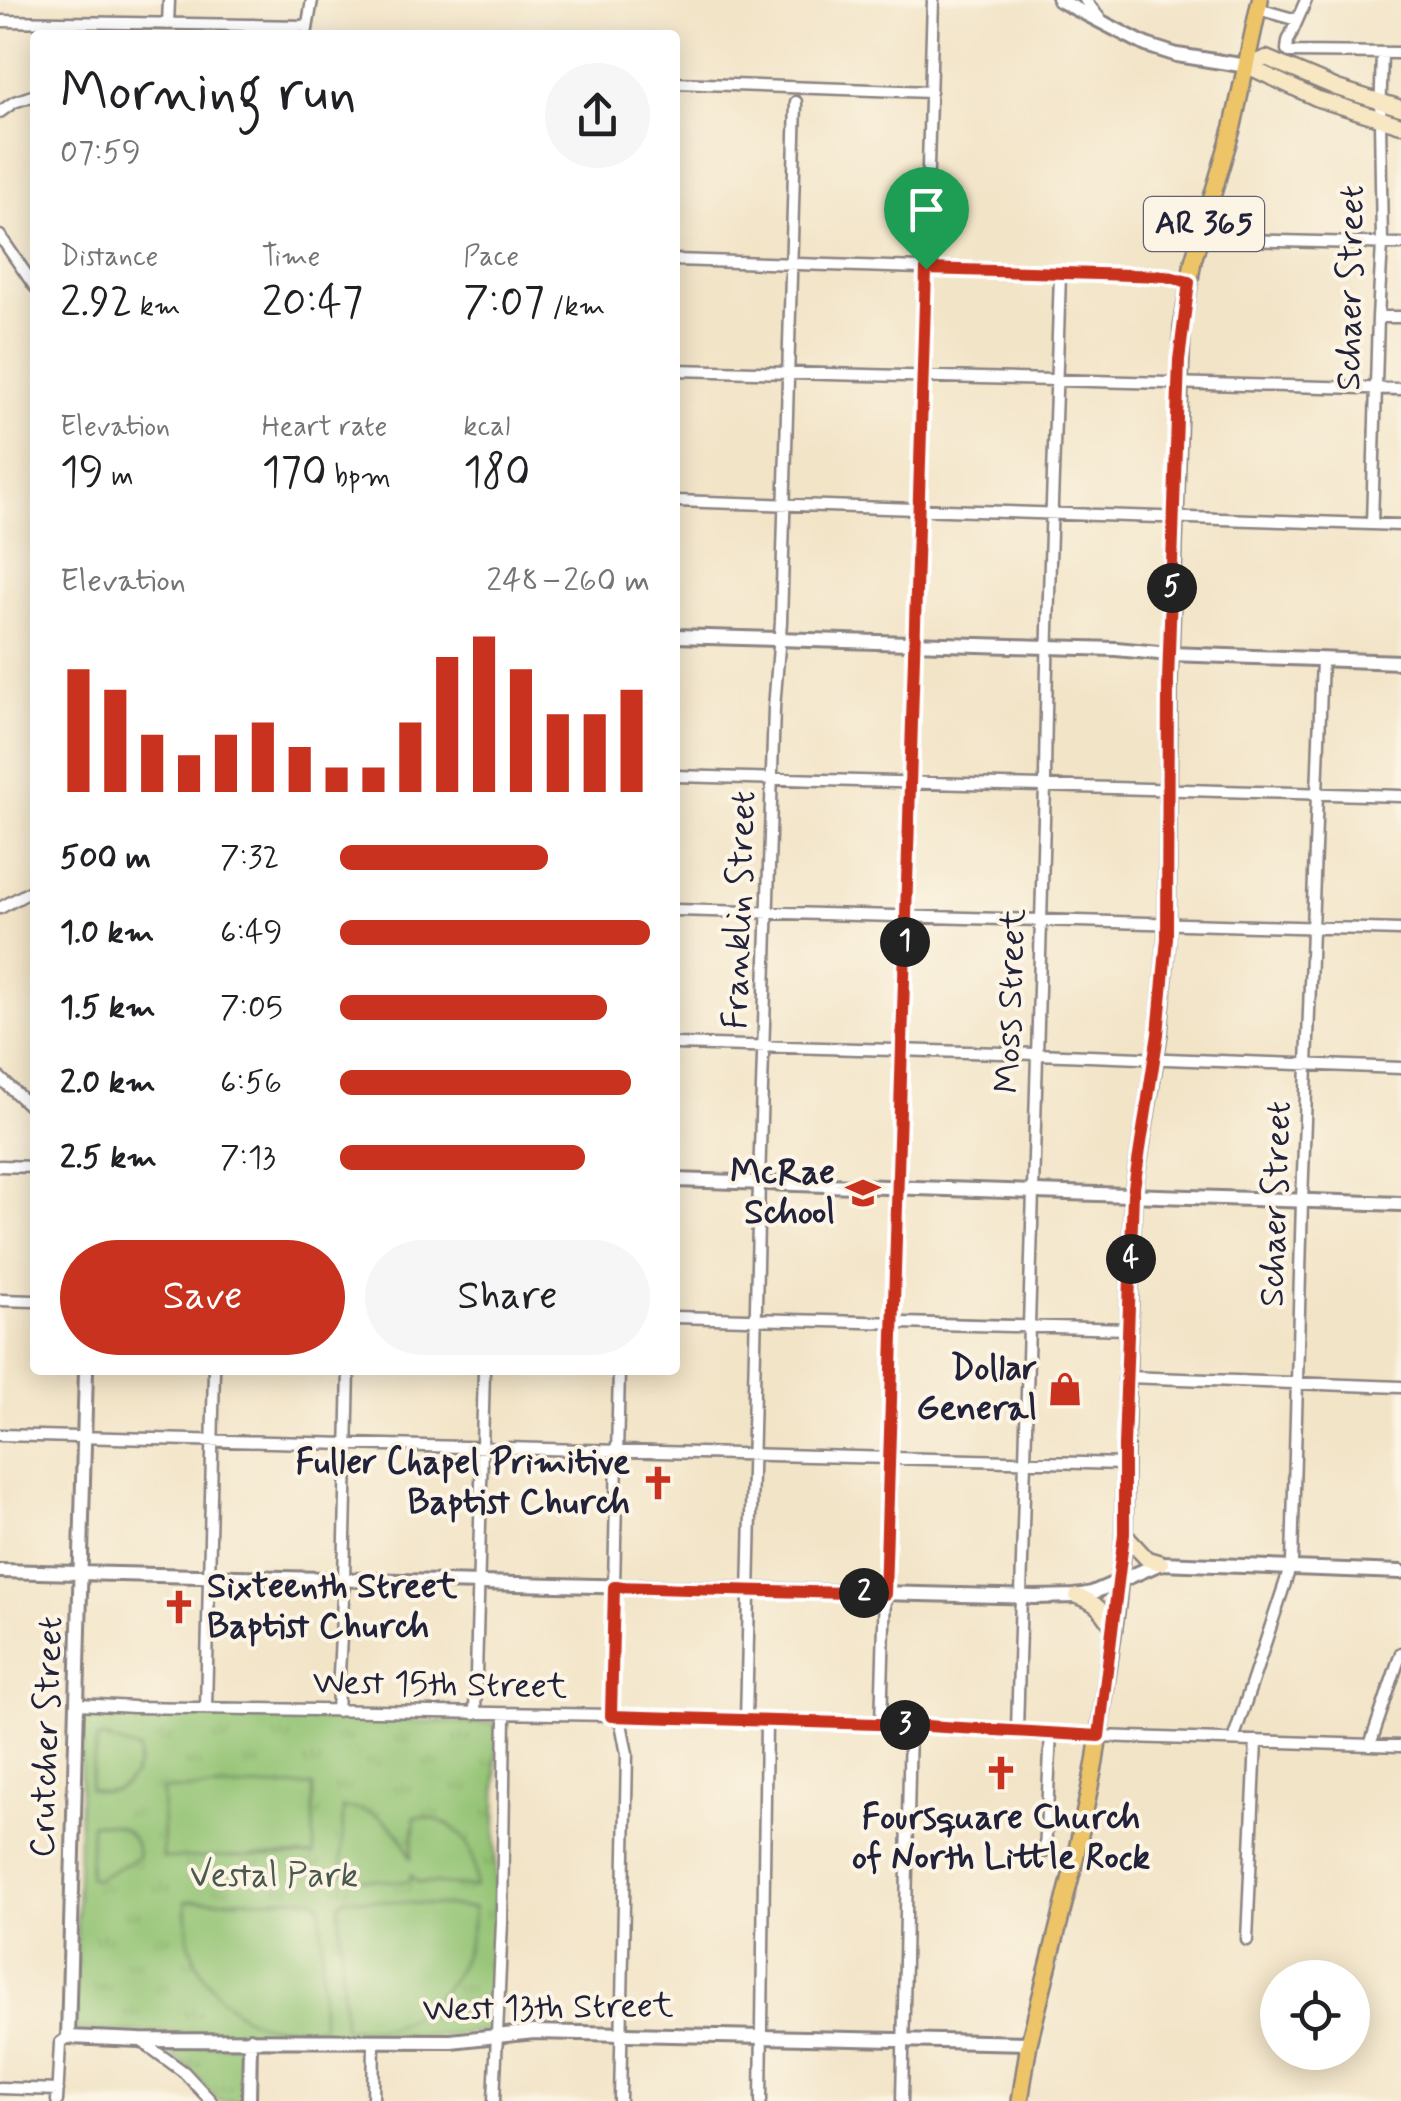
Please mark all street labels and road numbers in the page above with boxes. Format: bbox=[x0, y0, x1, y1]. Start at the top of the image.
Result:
street label: Schaer Street bbox=[1326, 185, 1376, 391]
road number: AR 365 bbox=[1144, 197, 1264, 251]
street label: Franklin Street bbox=[713, 790, 767, 1030]
street label: Moss Street bbox=[985, 907, 1037, 1094]
street label: Schaer Street bbox=[1249, 1100, 1303, 1308]
street label: Crutcher Street bbox=[20, 1616, 74, 1858]
street label: West 15th Street bbox=[312, 1660, 568, 1710]
street label: West 13th Street bbox=[422, 1983, 674, 2033]

